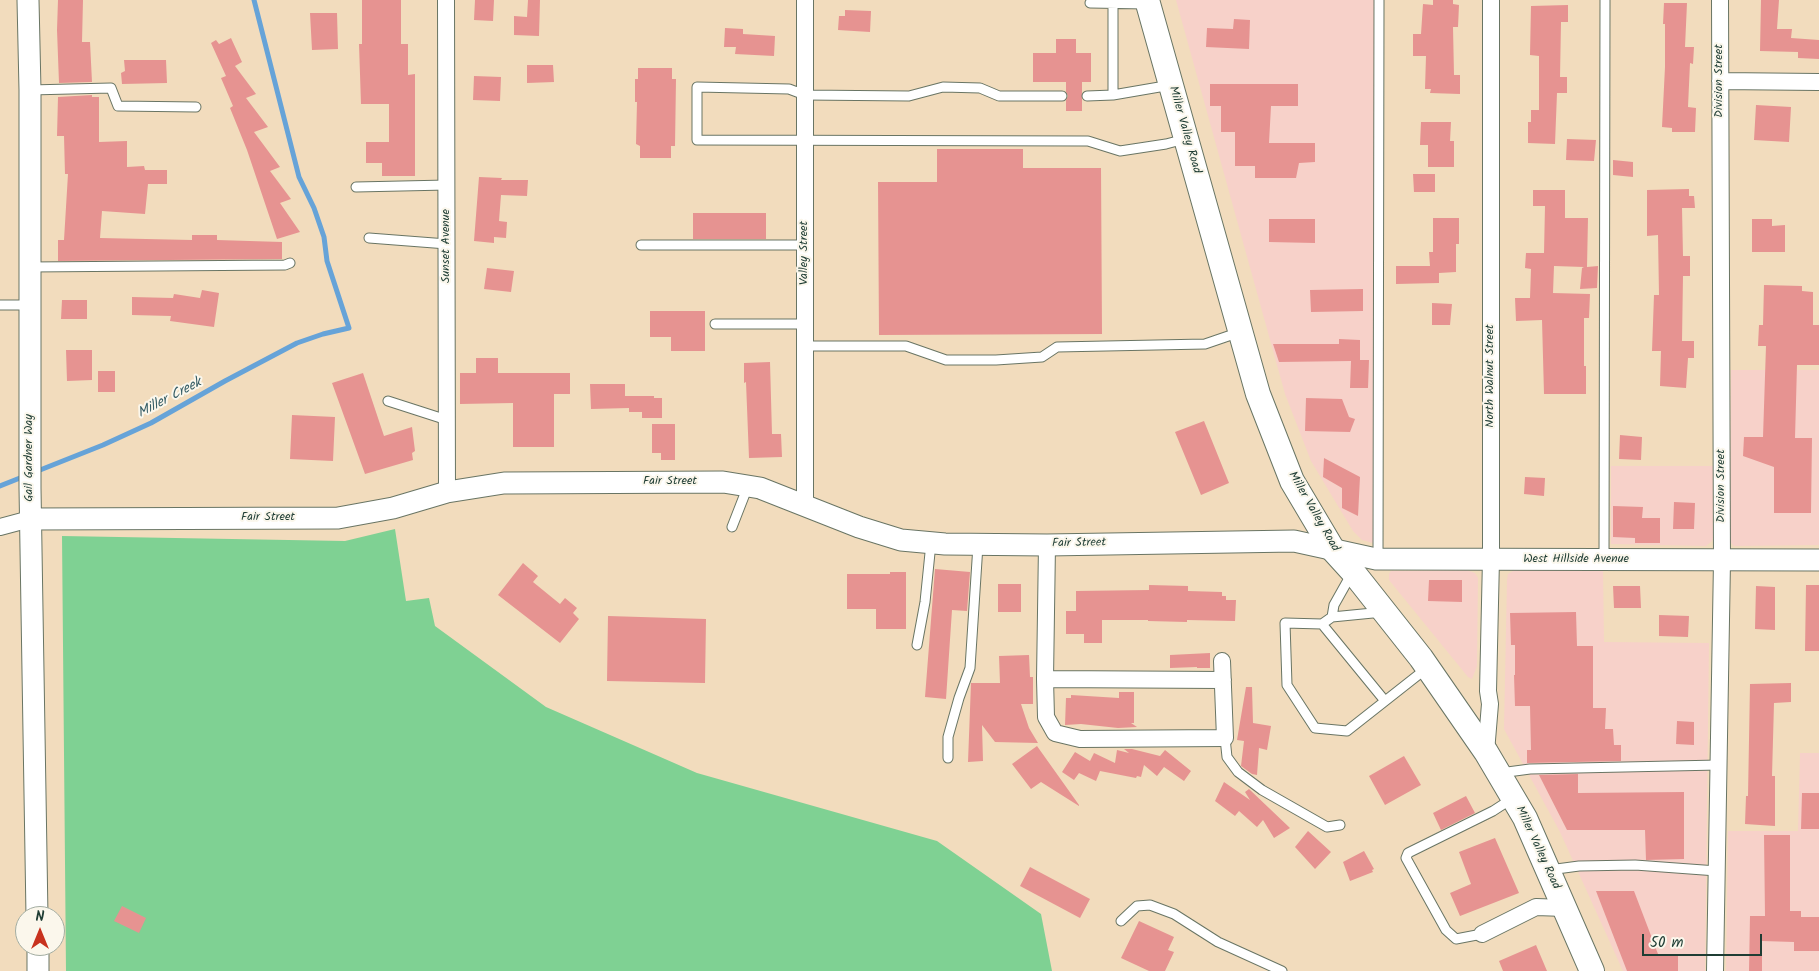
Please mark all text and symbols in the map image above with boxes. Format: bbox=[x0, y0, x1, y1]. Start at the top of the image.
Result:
street label: Division Street bbox=[1713, 44, 1727, 118]
street label: Miller Valley Road bbox=[1165, 85, 1203, 175]
street label: Sunset Avenue bbox=[440, 209, 454, 283]
street label: Valley Street bbox=[798, 221, 812, 285]
street label: North Walnut Street bbox=[1484, 324, 1498, 428]
water label: Miller Creek bbox=[135, 375, 205, 423]
street label: Gail Gardner Way bbox=[23, 414, 37, 502]
street label: Division Street bbox=[1715, 449, 1729, 523]
street label: Miller Valley Road bbox=[1284, 469, 1342, 555]
street label: Fair Street bbox=[643, 475, 697, 489]
street label: Fair Street bbox=[241, 511, 295, 525]
street label: Fair Street bbox=[1052, 536, 1106, 552]
street label: West Hillside Avenue bbox=[1523, 553, 1629, 567]
street label: Miller Valley Road bbox=[1511, 804, 1563, 892]
north arrow bbox=[15, 906, 65, 956]
text: N bbox=[36, 906, 44, 928]
scale bar bbox=[1644, 924, 1764, 956]
text: 50 m bbox=[1650, 931, 1684, 955]

